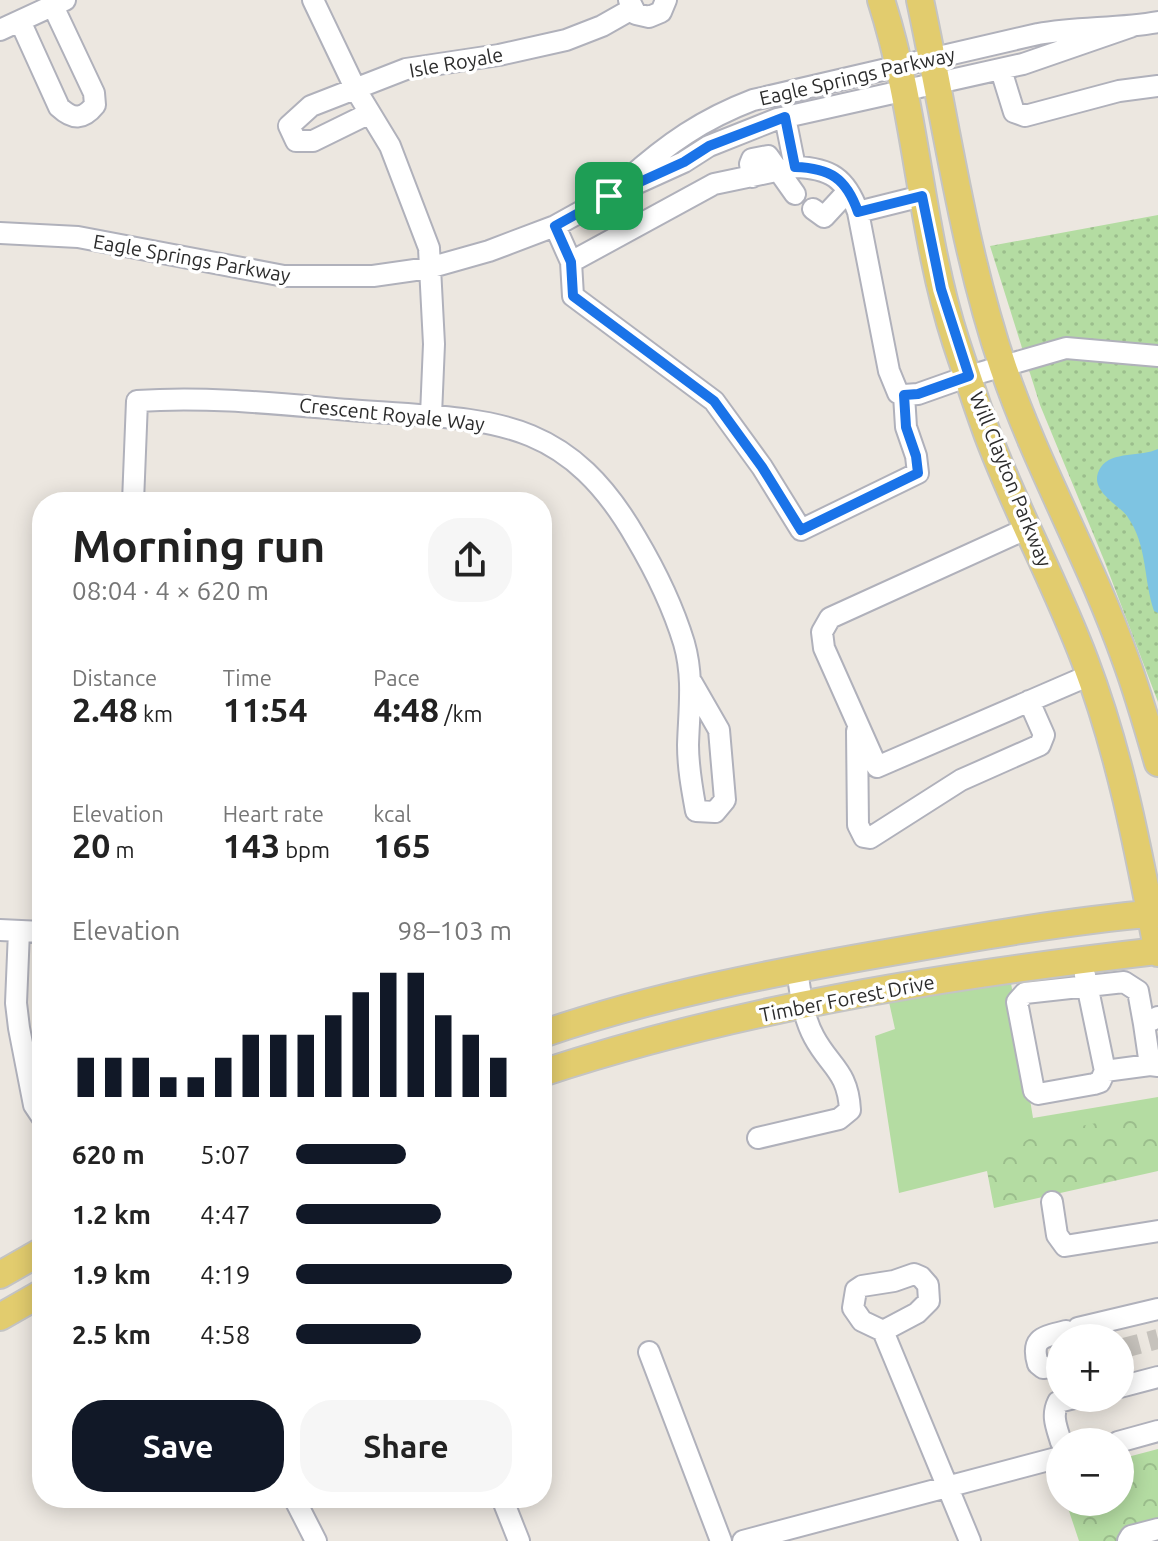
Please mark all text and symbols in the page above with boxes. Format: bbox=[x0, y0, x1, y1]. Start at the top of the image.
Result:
street label: Isle Royale bbox=[407, 42, 505, 82]
street label: Eagle Springs Parkway bbox=[757, 42, 957, 110]
pin bbox=[575, 162, 643, 230]
icon: arrive bbox=[587, 174, 631, 218]
street label: Eagle Springs Parkway bbox=[92, 229, 293, 287]
street label: Will Clayton Parkway bbox=[965, 388, 1057, 570]
street label: Crescent Royale Way bbox=[298, 393, 486, 435]
button: share bbox=[428, 518, 512, 602]
text: Morning run bbox=[72, 521, 325, 570]
text: 08:04 · 4 × 620 m bbox=[72, 576, 269, 605]
text: Distance bbox=[72, 665, 157, 690]
text: Time bbox=[223, 665, 272, 690]
text: Pace bbox=[373, 665, 420, 690]
text: 2.48 bbox=[72, 690, 138, 728]
text: 11:54 bbox=[223, 690, 308, 728]
text: 4:48 bbox=[373, 690, 439, 728]
text: km bbox=[138, 701, 173, 726]
text: /km bbox=[439, 701, 483, 726]
text: Elevation bbox=[72, 801, 164, 826]
text: Heart rate bbox=[223, 801, 324, 826]
text: kcal bbox=[373, 801, 411, 826]
text: 20 bbox=[72, 826, 110, 864]
text: 143 bbox=[223, 826, 280, 864]
text: 165 bbox=[373, 826, 431, 864]
text: m bbox=[110, 837, 134, 862]
text: bpm bbox=[280, 837, 330, 862]
text: Elevation bbox=[72, 916, 180, 945]
text: 98–103 m bbox=[397, 916, 512, 945]
street label: Timber Forest Drive bbox=[758, 970, 936, 1026]
text: 620 m bbox=[72, 1140, 145, 1169]
text: 5:07 bbox=[200, 1140, 250, 1169]
text: 1.2 km bbox=[72, 1200, 151, 1229]
text: 4:47 bbox=[200, 1200, 250, 1229]
text: 1.9 km bbox=[72, 1260, 151, 1289]
text: 4:19 bbox=[200, 1260, 250, 1289]
text: 2.5 km bbox=[72, 1320, 151, 1349]
text: 4:58 bbox=[200, 1320, 250, 1349]
map controls bbox=[1046, 1324, 1134, 1516]
button: + bbox=[1046, 1324, 1134, 1412]
button: Save bbox=[72, 1400, 284, 1492]
button: Share bbox=[300, 1400, 512, 1492]
button: − bbox=[1046, 1428, 1134, 1516]

